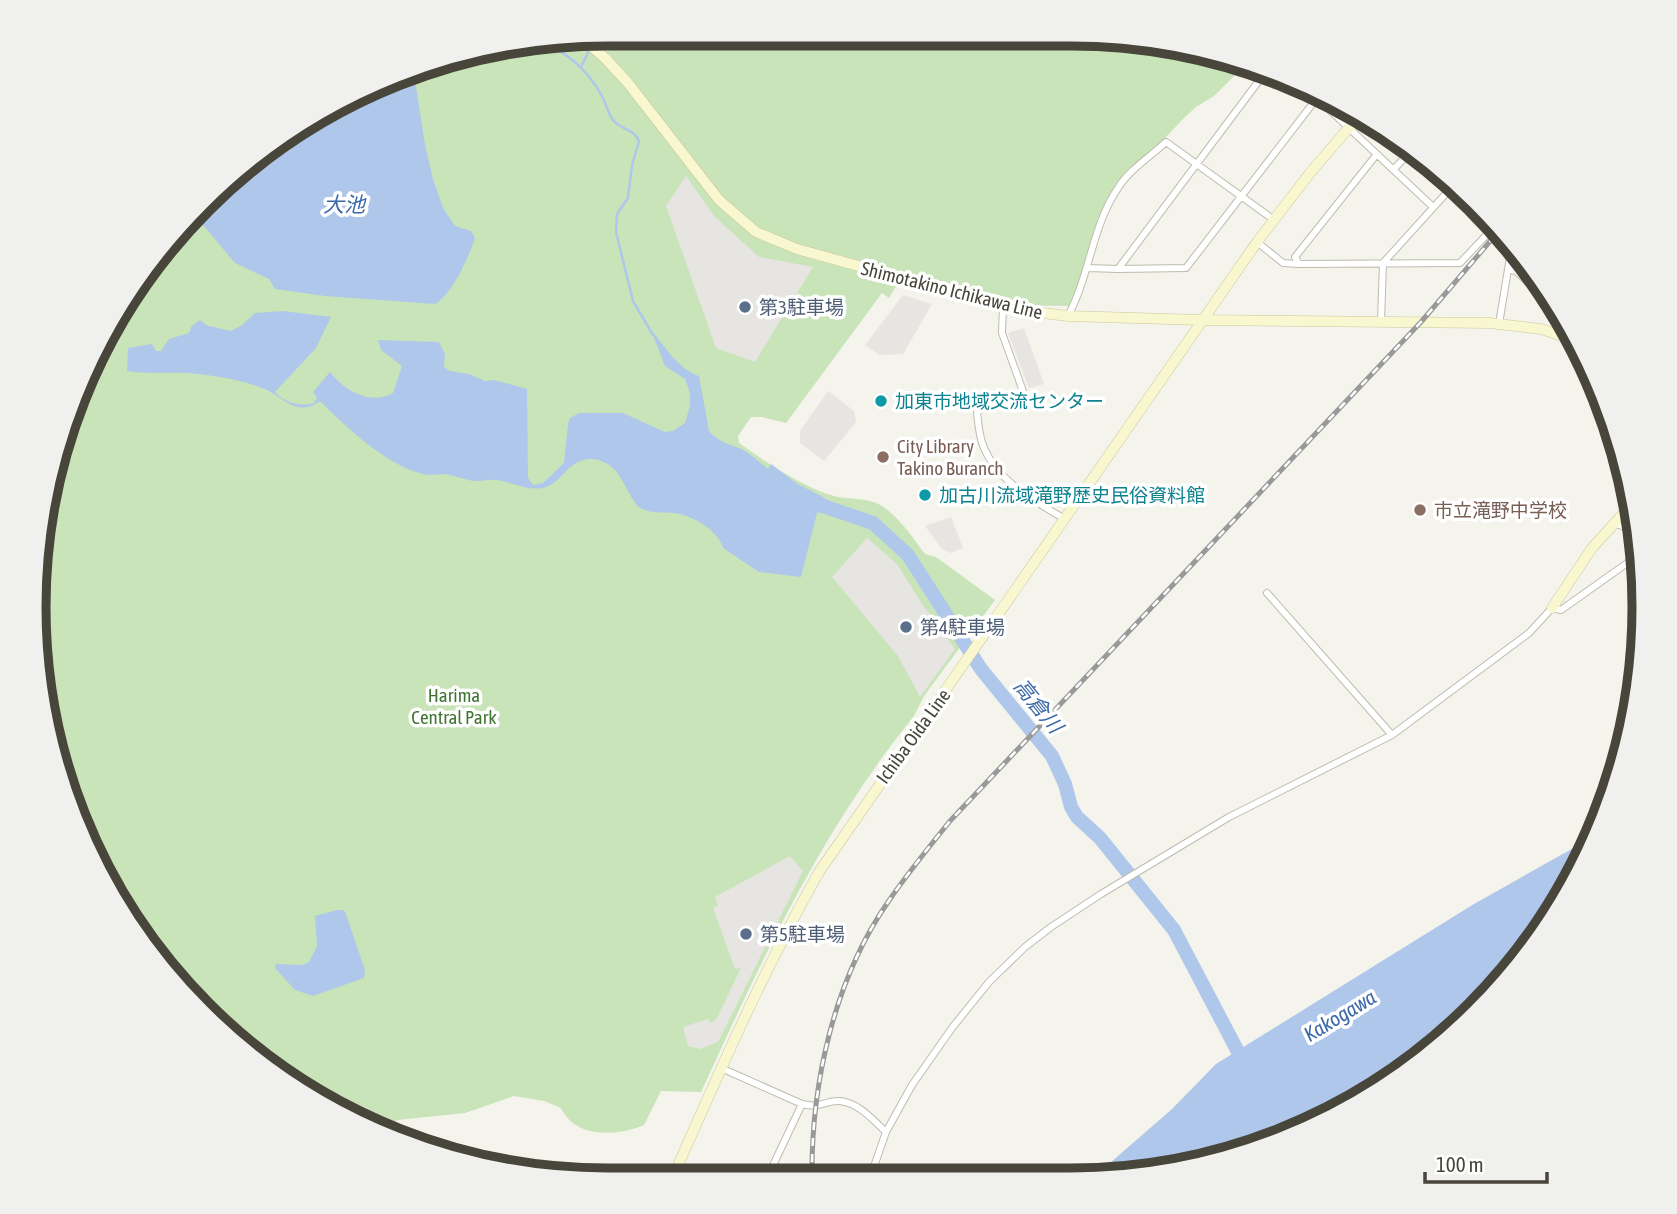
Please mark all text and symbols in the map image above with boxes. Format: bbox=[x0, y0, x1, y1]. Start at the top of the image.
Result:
water label: 大池 bbox=[323, 192, 367, 216]
street label: Shimotakino Ichikawa Line bbox=[859, 257, 1045, 323]
place label: 第3駐車場 bbox=[759, 296, 844, 318]
marker: 第3駐車場 bbox=[737, 299, 753, 315]
place label: 加東市地域交流センター bbox=[895, 390, 1104, 412]
marker: 加東市地域交流センター bbox=[873, 393, 889, 409]
place label: City Library Takino Buranch bbox=[897, 435, 1003, 479]
marker: City Library Takino Buranch bbox=[875, 449, 891, 465]
place label: 加古川流域滝野歴史民俗資料館 bbox=[939, 484, 1205, 506]
marker: 加古川流域滝野歴史民俗資料館 bbox=[917, 487, 933, 503]
place label: 市立滝野中学校 bbox=[1434, 499, 1567, 521]
marker: 市立滝野中学校 bbox=[1412, 502, 1428, 518]
place label: 第4駐車場 bbox=[920, 616, 1005, 638]
marker: 第4駐車場 bbox=[898, 619, 914, 635]
water label: 高倉川 bbox=[1010, 673, 1069, 739]
park label: Harima Central Park bbox=[411, 684, 497, 728]
street label: Ichiba Oida Line bbox=[871, 684, 955, 788]
place label: 第5駐車場 bbox=[760, 923, 845, 945]
marker: 第5駐車場 bbox=[738, 926, 754, 942]
water label: Kakogawa bbox=[1299, 984, 1380, 1046]
scale bar bbox=[1425, 1140, 1548, 1184]
text: 100 m bbox=[1436, 1152, 1484, 1176]

